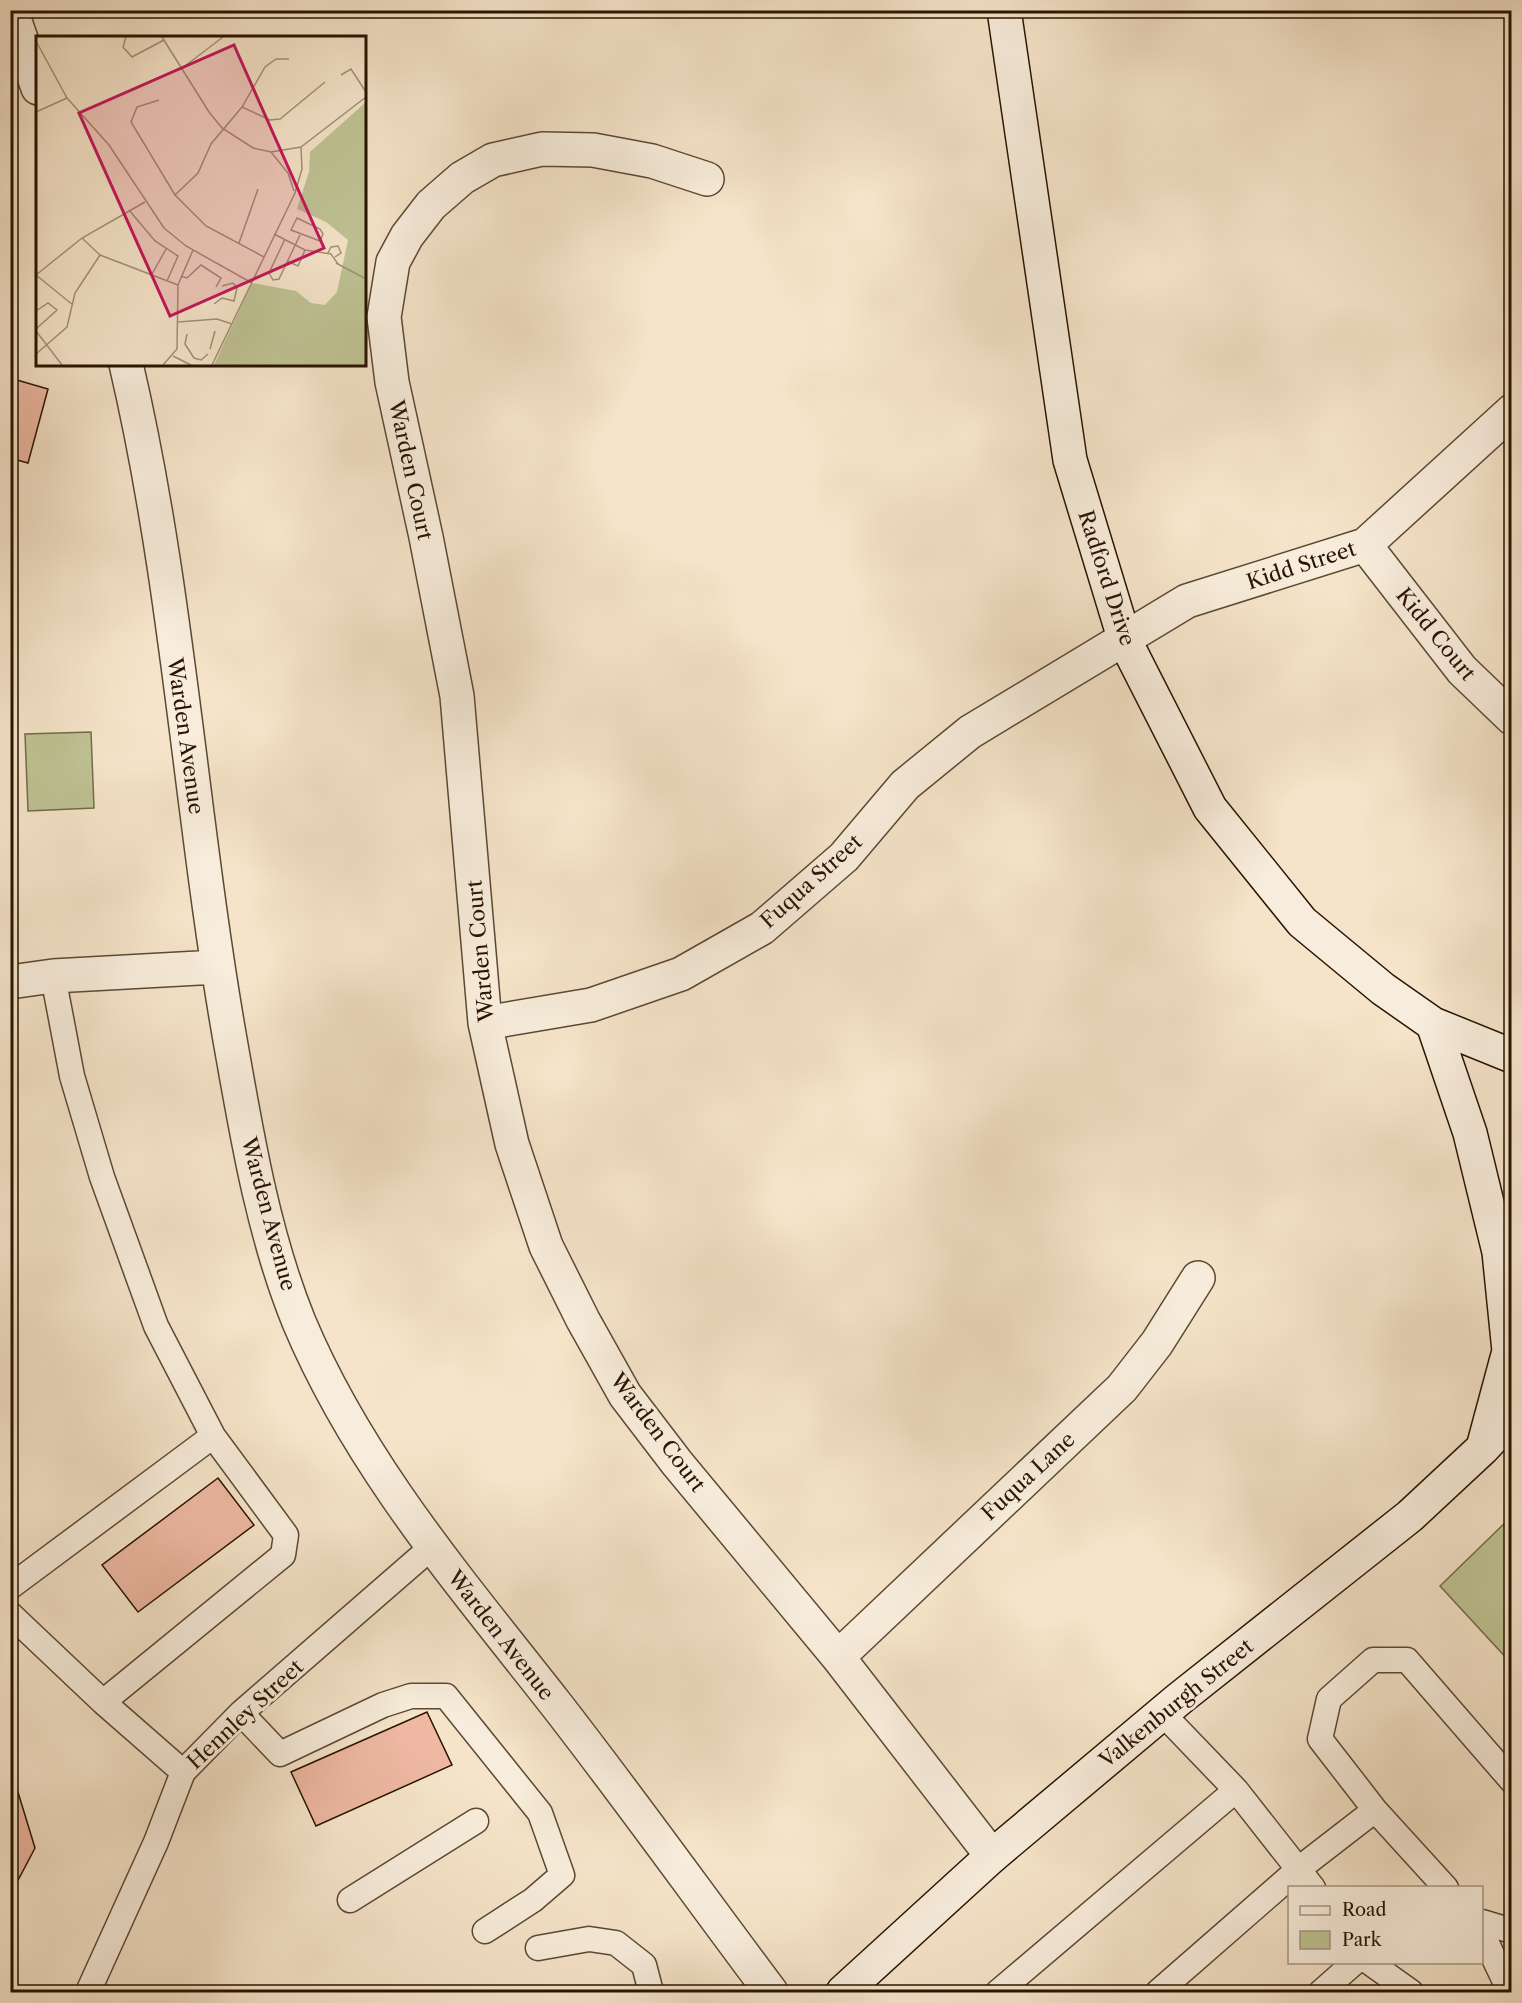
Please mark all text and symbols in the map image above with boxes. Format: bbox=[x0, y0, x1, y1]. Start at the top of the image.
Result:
inset map bbox=[36, 36, 366, 366]
street label: Warden Court bbox=[384, 397, 438, 543]
street label: Radford Drive bbox=[1073, 507, 1141, 649]
street label: Kidd Street bbox=[1243, 535, 1359, 594]
street label: Kidd Court bbox=[1391, 583, 1481, 686]
street label: Warden Avenue bbox=[162, 655, 209, 816]
street label: Fuqua Street bbox=[755, 828, 867, 933]
street label: Warden Court bbox=[461, 878, 499, 1024]
street label: Warden Avenue bbox=[236, 1134, 302, 1293]
street label: Warden Court bbox=[605, 1367, 711, 1497]
street label: Fuqua Lane bbox=[976, 1427, 1080, 1525]
street label: Warden Avenue bbox=[442, 1564, 559, 1705]
street label: Valkenburgh Street bbox=[1093, 1633, 1258, 1773]
street label: Hennley Street bbox=[182, 1654, 309, 1774]
legend bbox=[1288, 1886, 1483, 1964]
text: Road bbox=[1342, 1899, 1387, 1921]
text: Park bbox=[1342, 1929, 1383, 1951]

